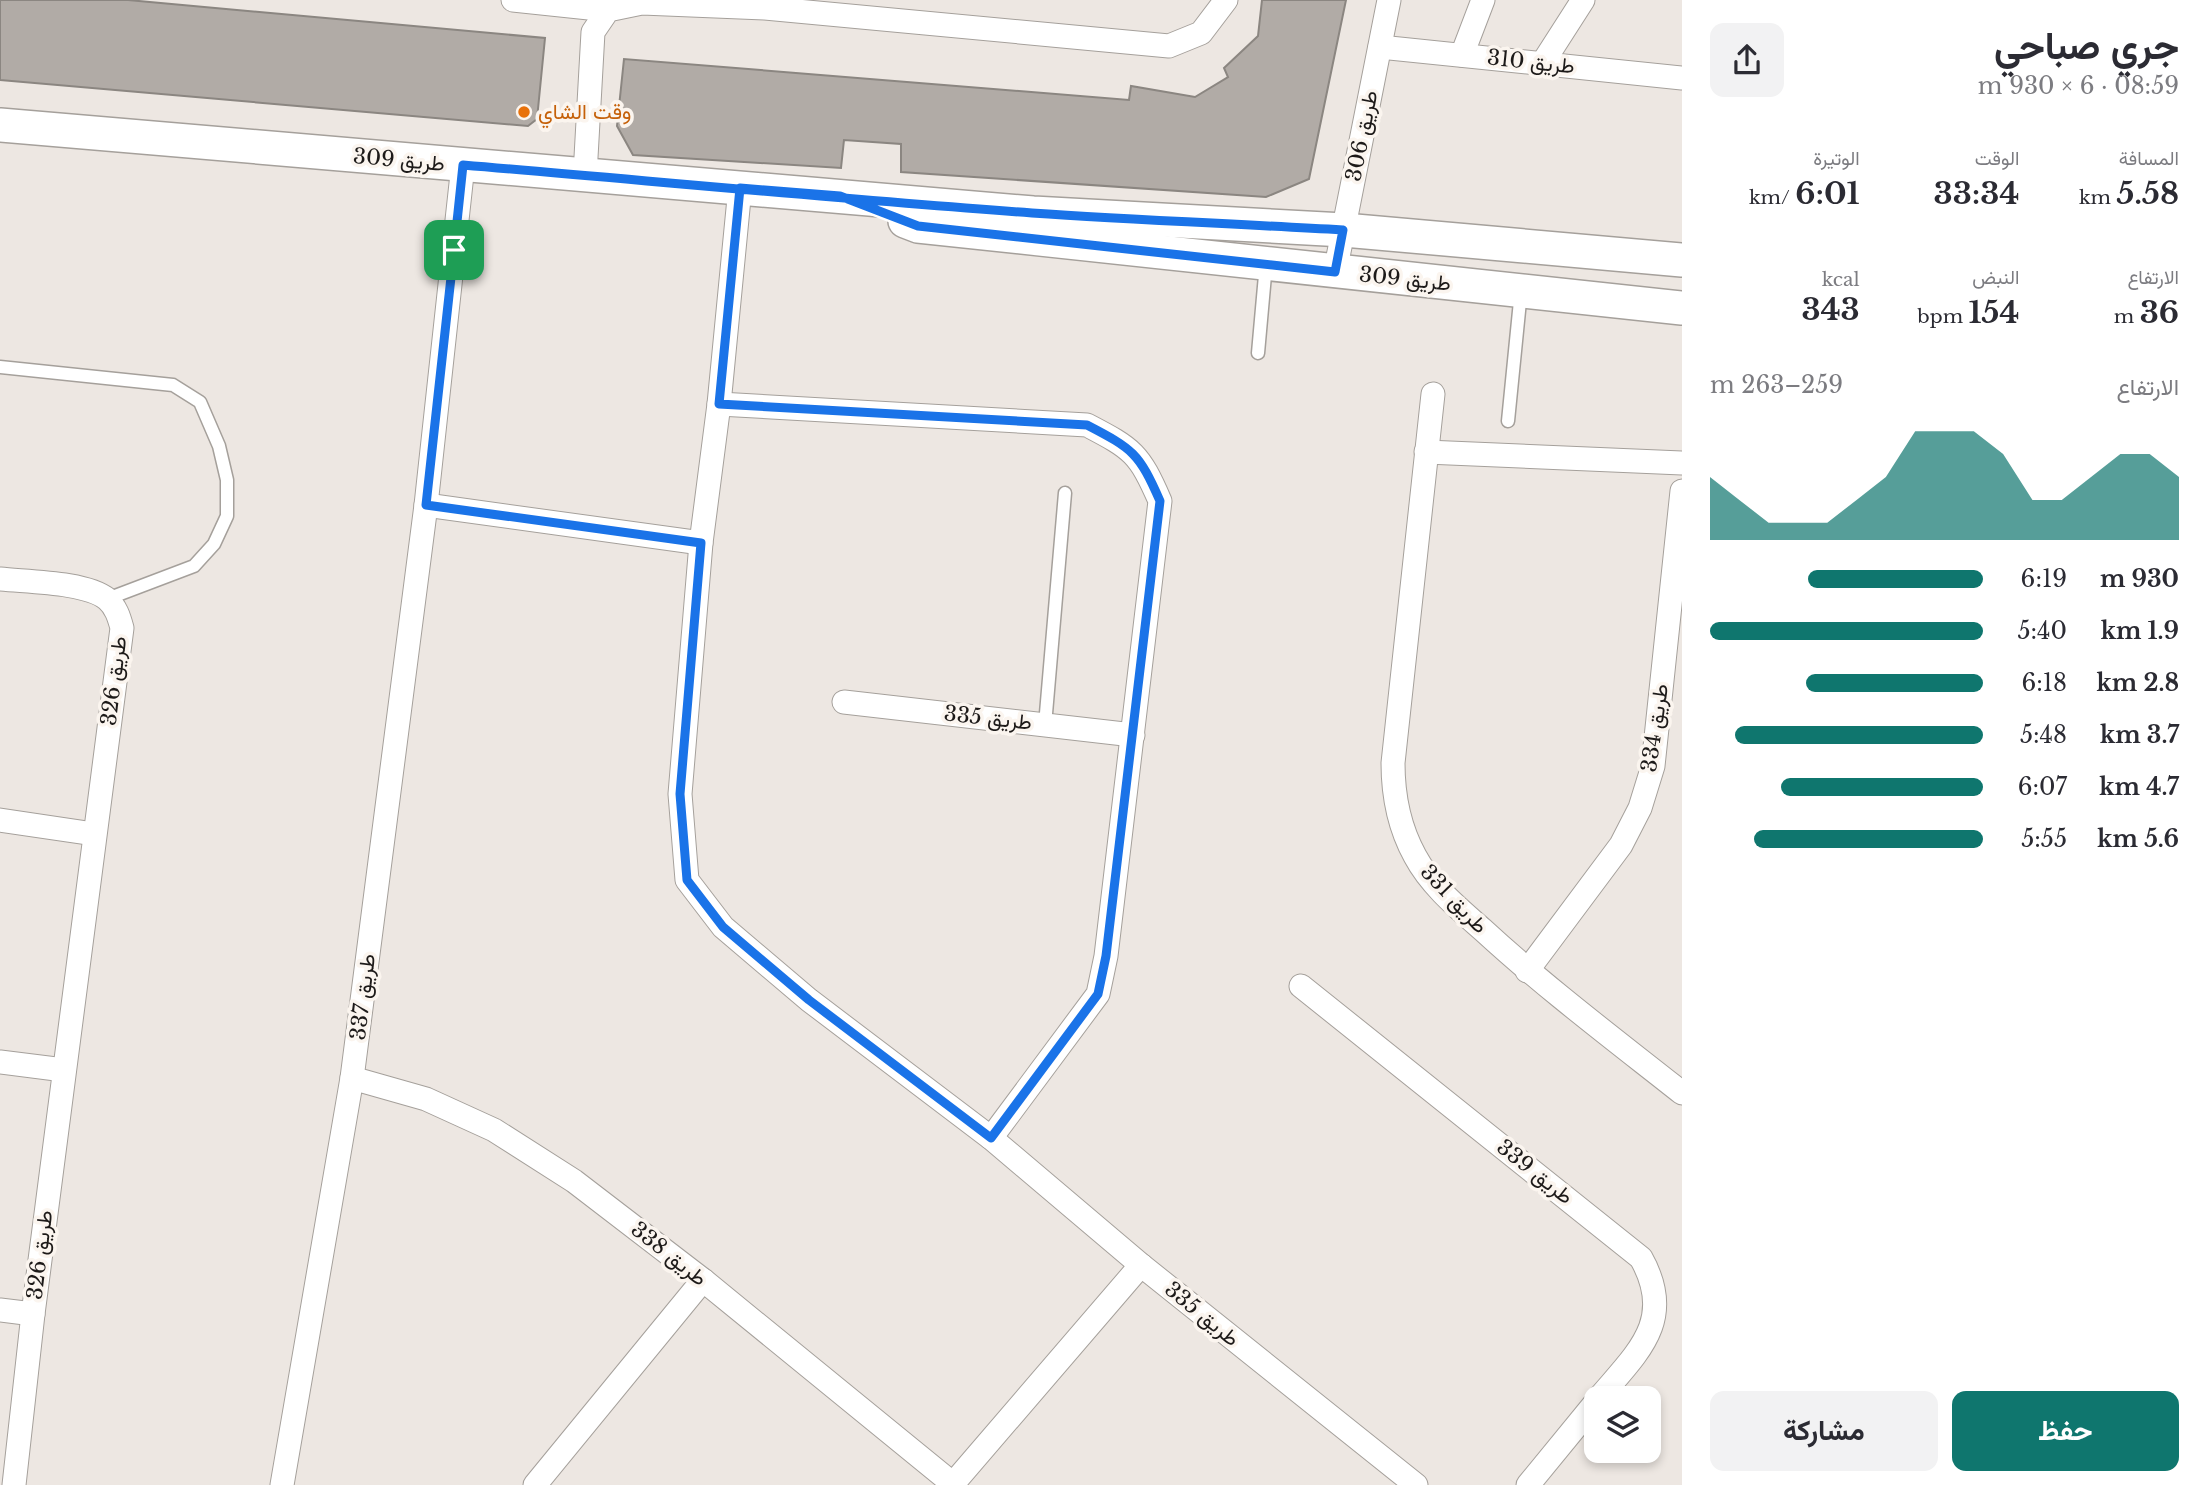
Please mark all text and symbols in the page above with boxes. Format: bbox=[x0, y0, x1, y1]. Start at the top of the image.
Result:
text: جري صباحي bbox=[1994, 22, 2179, 69]
button: share bbox=[1710, 23, 1784, 97]
street label: طريق 310 bbox=[1486, 44, 1576, 80]
text: 08:59 · 6 × 930 m bbox=[1978, 72, 2179, 100]
street label: طريق 306 bbox=[1340, 88, 1384, 184]
place label: وقت الشاي bbox=[538, 99, 631, 129]
marker: وقت الشاي bbox=[516, 104, 532, 120]
street label: طريق 309 bbox=[352, 143, 446, 177]
text: الوتيرة bbox=[1813, 147, 1860, 170]
text: الوقت bbox=[1975, 147, 2019, 170]
text: المسافة bbox=[2119, 147, 2179, 170]
text: 6:01 bbox=[1795, 175, 1860, 212]
text: 33:34 bbox=[1934, 175, 2019, 212]
text: 5.58 bbox=[2116, 175, 2179, 212]
text: /km bbox=[1749, 186, 1795, 209]
text: km bbox=[2079, 186, 2116, 209]
pin bbox=[424, 220, 484, 280]
icon: arrive bbox=[435, 231, 473, 269]
street label: طريق 309 bbox=[1358, 261, 1452, 297]
text: النبض bbox=[1972, 266, 2019, 289]
text: الارتفاع bbox=[2127, 266, 2179, 289]
text: kcal bbox=[1822, 268, 1860, 291]
text: 343 bbox=[1802, 291, 1860, 328]
text: 154 bbox=[1968, 294, 2019, 331]
text: 36 bbox=[2140, 294, 2179, 331]
text: bpm bbox=[1917, 305, 1968, 328]
text: m bbox=[2114, 305, 2140, 328]
text: 259–263 m bbox=[1710, 371, 1843, 399]
text: الارتفاع bbox=[2117, 373, 2179, 401]
text: 6:19 bbox=[2021, 565, 2067, 593]
text: 930 m bbox=[2100, 565, 2179, 593]
text: 5:40 bbox=[2018, 617, 2067, 645]
text: 1.9 km bbox=[2101, 617, 2179, 645]
street label: طريق 326 bbox=[96, 635, 132, 727]
text: 6:18 bbox=[2021, 669, 2067, 697]
text: 2.8 km bbox=[2097, 669, 2179, 697]
street label: طريق 334 bbox=[1636, 682, 1674, 774]
street label: طريق 335 bbox=[943, 700, 1033, 736]
text: 5:48 bbox=[2020, 721, 2067, 749]
text: 3.7 km bbox=[2100, 721, 2179, 749]
text: 6:07 bbox=[2018, 773, 2067, 801]
text: 4.7 km bbox=[2099, 773, 2179, 801]
text: 5:55 bbox=[2021, 825, 2067, 853]
text: 5.6 km bbox=[2097, 825, 2179, 853]
street label: طريق 331 bbox=[1415, 859, 1493, 939]
street label: طريق 337 bbox=[345, 952, 381, 1042]
street label: طريق 339 bbox=[1492, 1134, 1578, 1210]
street label: طريق 326 bbox=[22, 1209, 58, 1301]
street label: طريق 338 bbox=[626, 1216, 712, 1292]
street label: طريق 335 bbox=[1159, 1276, 1245, 1352]
map controls bbox=[1584, 1386, 1661, 1463]
button: layers bbox=[1584, 1386, 1661, 1463]
button: مشاركة bbox=[1710, 1391, 1938, 1471]
button: حفظ bbox=[1952, 1391, 2179, 1471]

